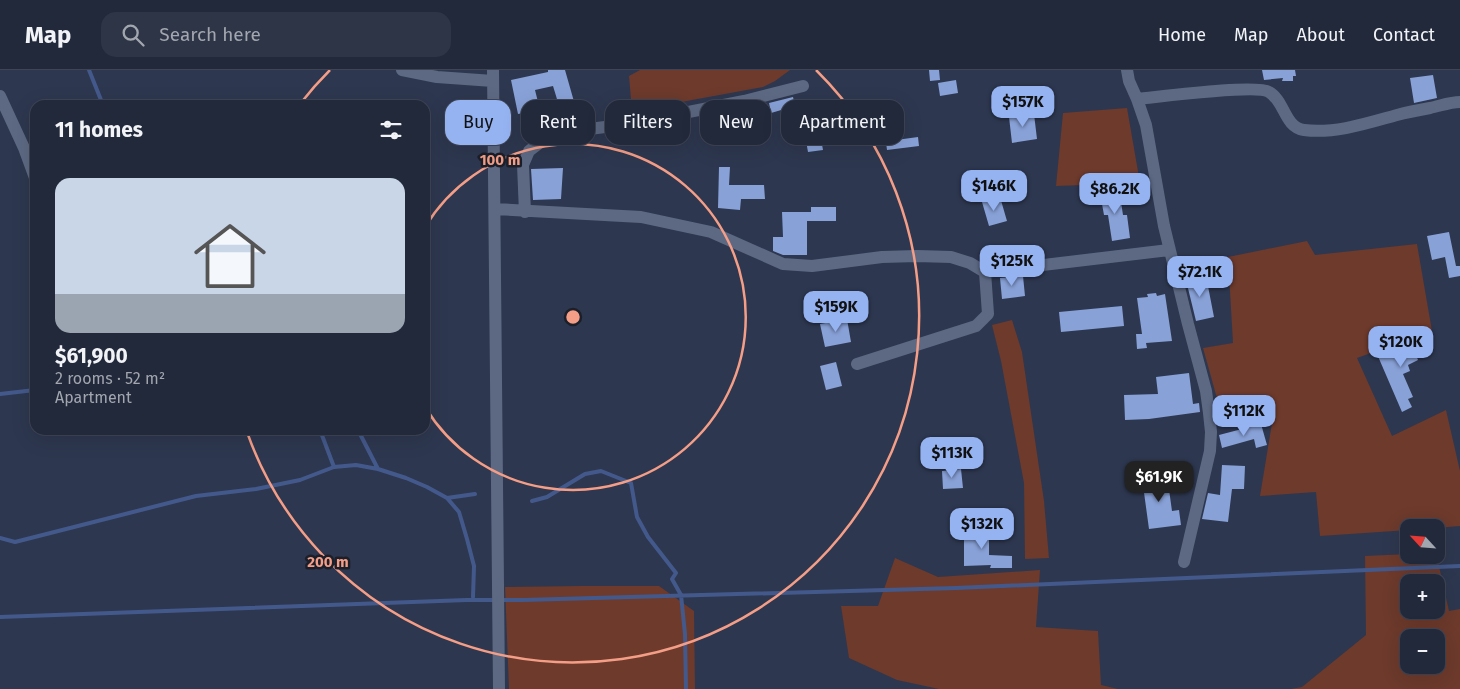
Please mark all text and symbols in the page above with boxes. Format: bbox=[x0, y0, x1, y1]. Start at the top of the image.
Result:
search box bbox=[101, 12, 451, 57]
text: Map bbox=[25, 21, 71, 49]
icon: search bbox=[119, 21, 147, 49]
text: Search here bbox=[159, 23, 261, 46]
text: Home bbox=[1158, 24, 1206, 46]
text: Map bbox=[1234, 24, 1268, 46]
text: About bbox=[1296, 24, 1345, 46]
text: Contact bbox=[1373, 24, 1435, 46]
pin: $157K bbox=[988, 85, 1058, 128]
text: $157K bbox=[1002, 92, 1044, 111]
chip: Buy bbox=[445, 100, 511, 145]
chip: Rent bbox=[521, 100, 595, 145]
chip: Filters bbox=[605, 100, 690, 145]
chip: New bbox=[700, 100, 771, 145]
chip: Apartment bbox=[781, 100, 904, 145]
icon: filters bbox=[377, 116, 405, 144]
text: 11 homes bbox=[55, 117, 143, 143]
text: 100 m bbox=[480, 151, 520, 169]
pin: $146K bbox=[959, 170, 1029, 212]
pin: $86.2K bbox=[1074, 172, 1156, 215]
text: $146K bbox=[972, 176, 1016, 195]
text: $86.2K bbox=[1090, 179, 1140, 198]
icon: home bbox=[185, 211, 275, 301]
pin: $125K bbox=[977, 244, 1047, 287]
text: $125K bbox=[991, 251, 1033, 270]
pin: $72.1K bbox=[1159, 256, 1241, 298]
text: $72.1K bbox=[1178, 262, 1222, 281]
pin: $159K bbox=[801, 290, 871, 333]
text: $159K bbox=[814, 297, 858, 316]
centre of rings bbox=[564, 308, 582, 326]
pin: $120K bbox=[1366, 326, 1436, 368]
text: $120K bbox=[1379, 332, 1423, 351]
text: $61,900 bbox=[55, 343, 128, 369]
text: 2 rooms · 52 m² bbox=[55, 369, 165, 388]
text: Apartment bbox=[55, 388, 132, 407]
pin: $112K bbox=[1209, 394, 1279, 437]
text: $112K bbox=[1223, 401, 1265, 420]
pin: $113K bbox=[917, 436, 987, 479]
text: $113K bbox=[931, 443, 973, 462]
pin: $61.9K bbox=[1118, 460, 1200, 503]
text: $61.9K bbox=[1136, 467, 1182, 486]
pin: $132K bbox=[947, 508, 1017, 550]
text: $132K bbox=[961, 514, 1003, 533]
north arrow bbox=[1400, 519, 1445, 564]
map controls bbox=[1400, 519, 1445, 674]
text: 200 m bbox=[307, 553, 349, 571]
button: + bbox=[1400, 574, 1445, 619]
button: − bbox=[1400, 629, 1445, 674]

